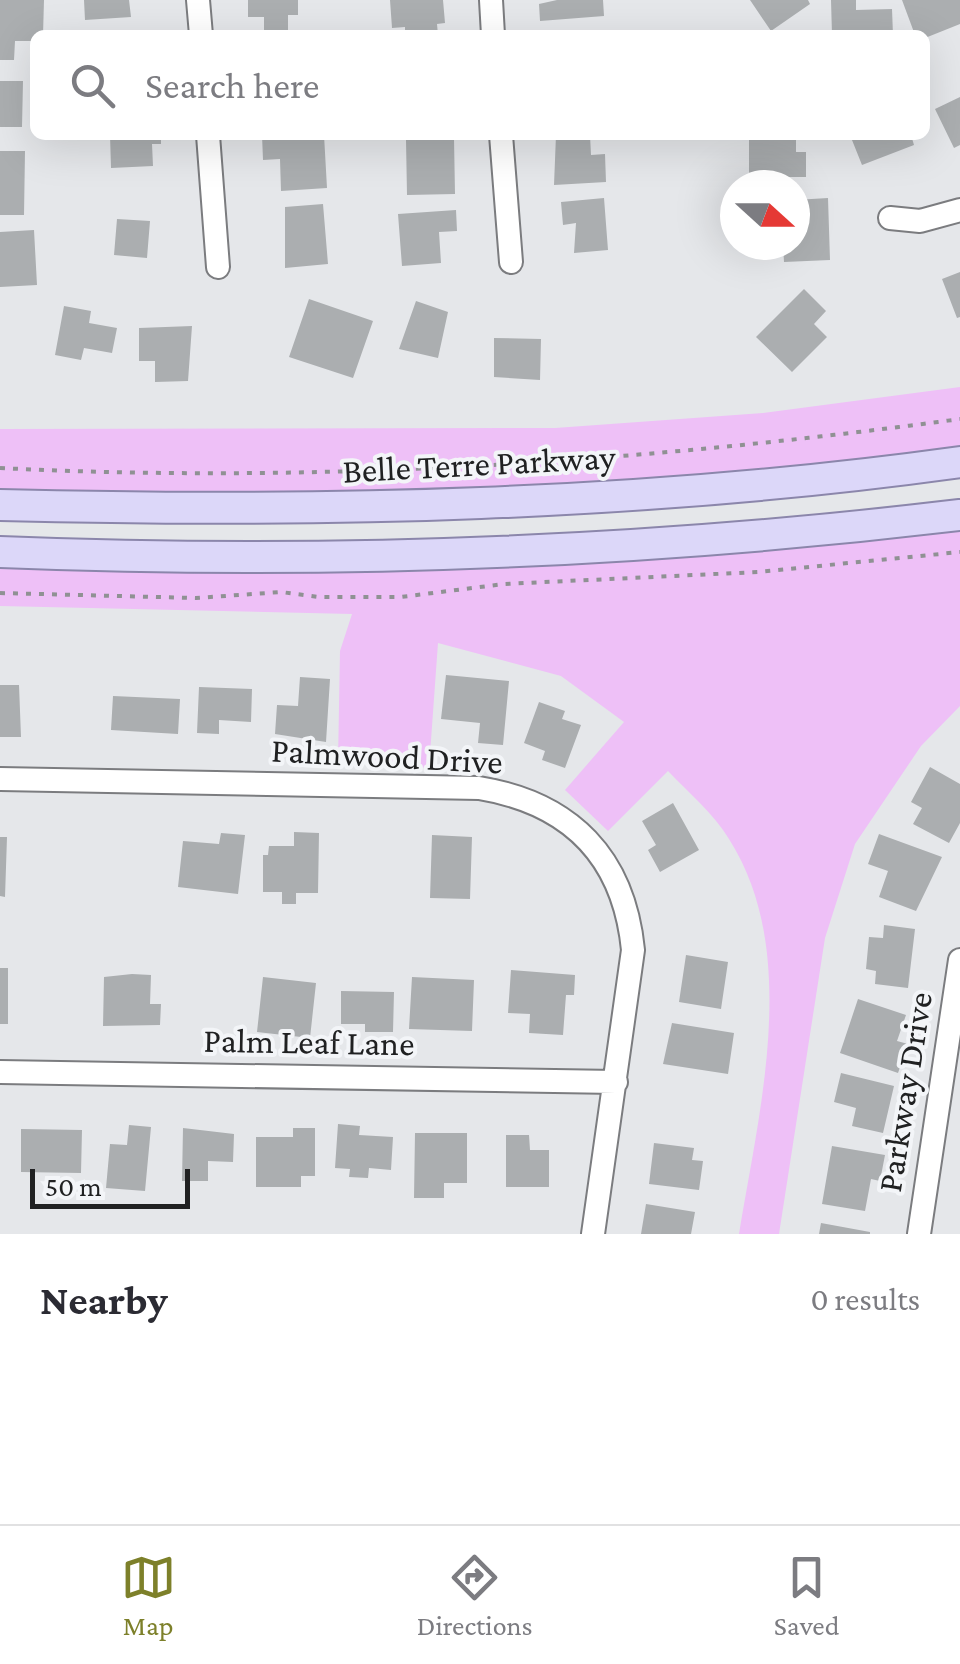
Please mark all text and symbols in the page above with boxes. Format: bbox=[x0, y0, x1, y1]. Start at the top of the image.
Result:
search box bbox=[30, 30, 930, 140]
icon: search bbox=[65, 58, 120, 113]
text: Search here bbox=[145, 64, 319, 106]
north arrow bbox=[720, 170, 810, 260]
street label: Belle Terre Parkway bbox=[342, 437, 617, 491]
street label: Palmwood Drive bbox=[270, 730, 504, 782]
street label: Parkway Drive bbox=[870, 989, 940, 1195]
street label: Palm Leaf Lane bbox=[203, 1021, 415, 1063]
scale bar bbox=[30, 1164, 190, 1208]
text: 50 m bbox=[45, 1171, 102, 1202]
text: Nearby bbox=[40, 1276, 168, 1323]
text: 0 results bbox=[810, 1281, 920, 1317]
tab: Map bbox=[121, 1550, 176, 1641]
tab: Directions bbox=[417, 1550, 533, 1641]
tab: Saved bbox=[774, 1550, 839, 1641]

